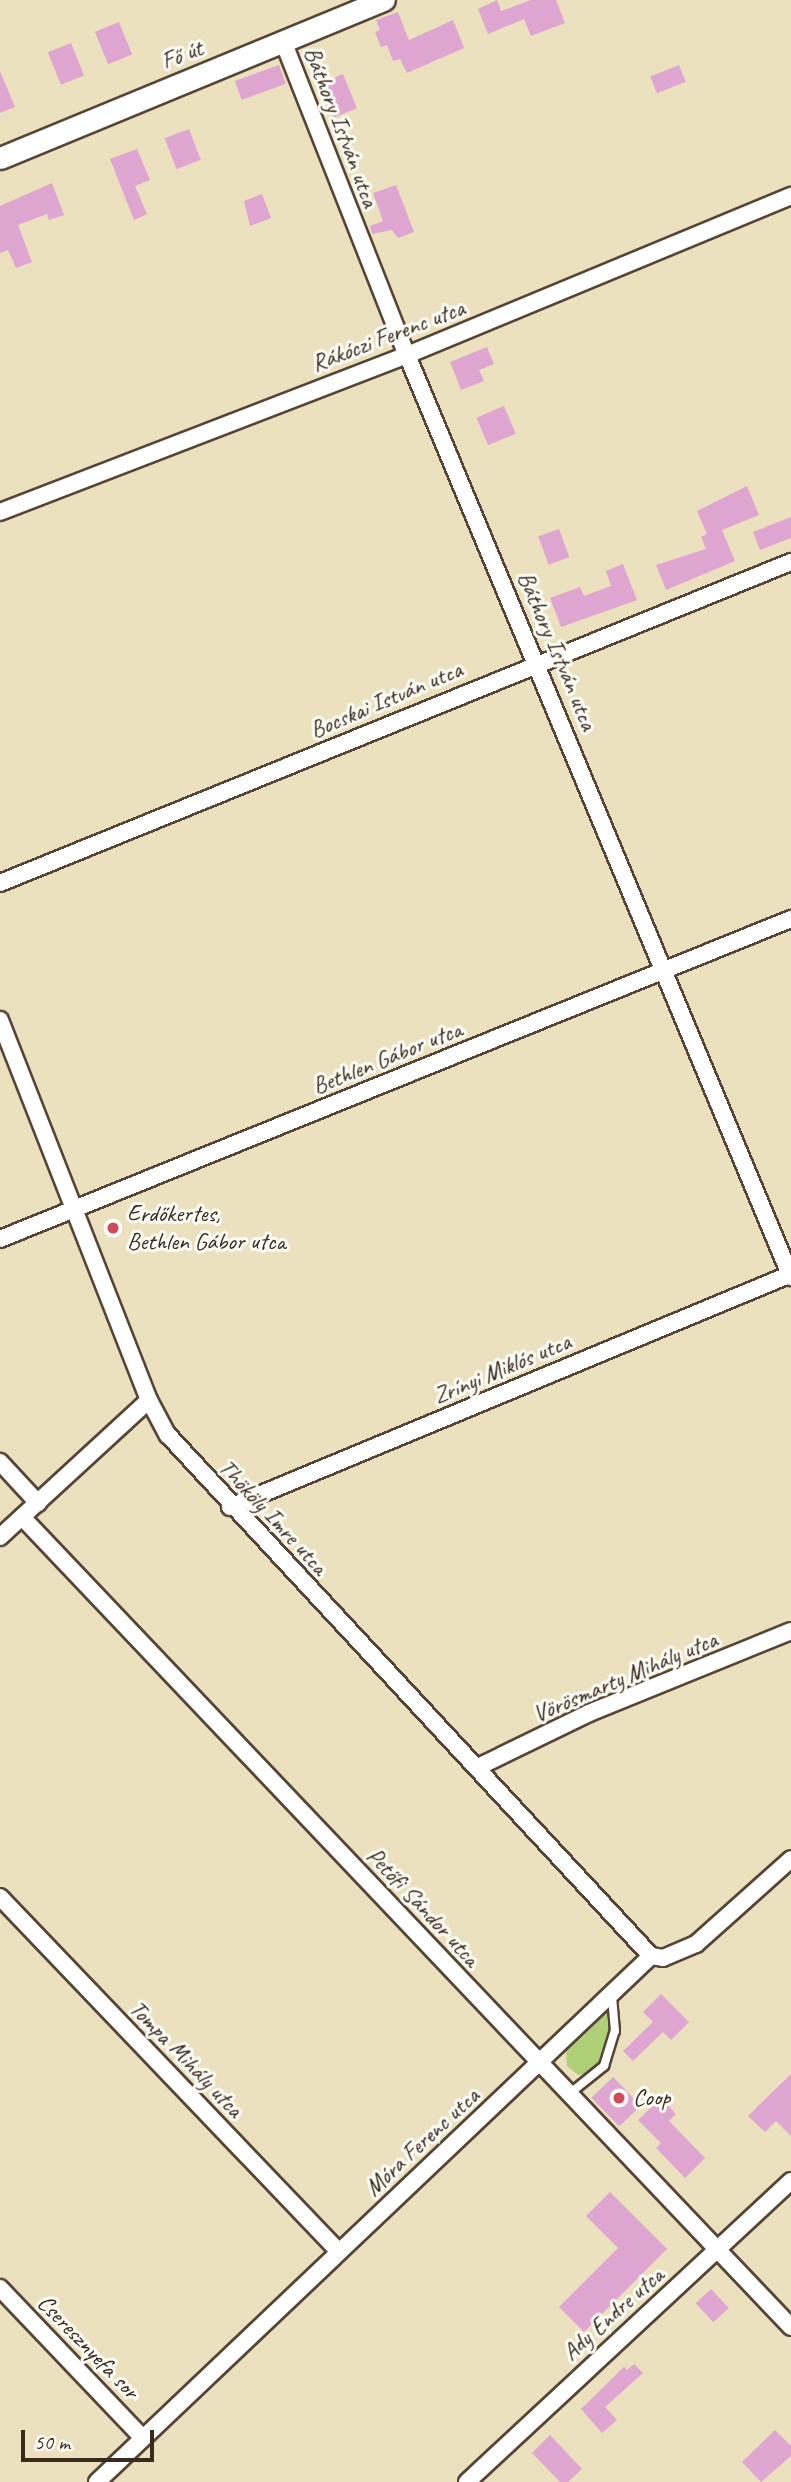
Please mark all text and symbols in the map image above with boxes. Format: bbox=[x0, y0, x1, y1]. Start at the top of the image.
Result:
street label: Fő út bbox=[157, 34, 207, 76]
street label: Báthory István utca bbox=[297, 43, 385, 211]
street label: Rákóczi Ferenc utca bbox=[307, 293, 469, 379]
street label: Báthory István utca bbox=[511, 568, 603, 734]
street label: Bocskai István utca bbox=[306, 655, 466, 745]
street label: Bethlen Gábor utca bbox=[308, 1015, 466, 1101]
place label: Erdőkertes, Bethlen Gábor utca bbox=[127, 1200, 285, 1256]
marker: Erdőkertes, Bethlen Gábor utca bbox=[105, 1220, 121, 1236]
street label: Zrínyi Miklós utca bbox=[429, 1327, 575, 1411]
street label: Thököly Imre utca bbox=[213, 1454, 333, 1580]
street label: Vörösmarty Mihály utca bbox=[528, 1625, 722, 1729]
street label: Petőfi Sándor utca bbox=[361, 1842, 485, 1972]
street label: Tompa Mihály utca bbox=[123, 1994, 249, 2124]
street label: Móra Ferenc utca bbox=[359, 2082, 485, 2202]
place label: Coop bbox=[633, 2084, 670, 2112]
marker: Coop bbox=[611, 2090, 627, 2106]
street label: Ady Endre utca bbox=[557, 2261, 669, 2367]
street label: Cseresznyefa sor bbox=[31, 2289, 145, 2405]
scale bar bbox=[24, 2416, 158, 2460]
text: 50 m bbox=[34, 2429, 70, 2455]

